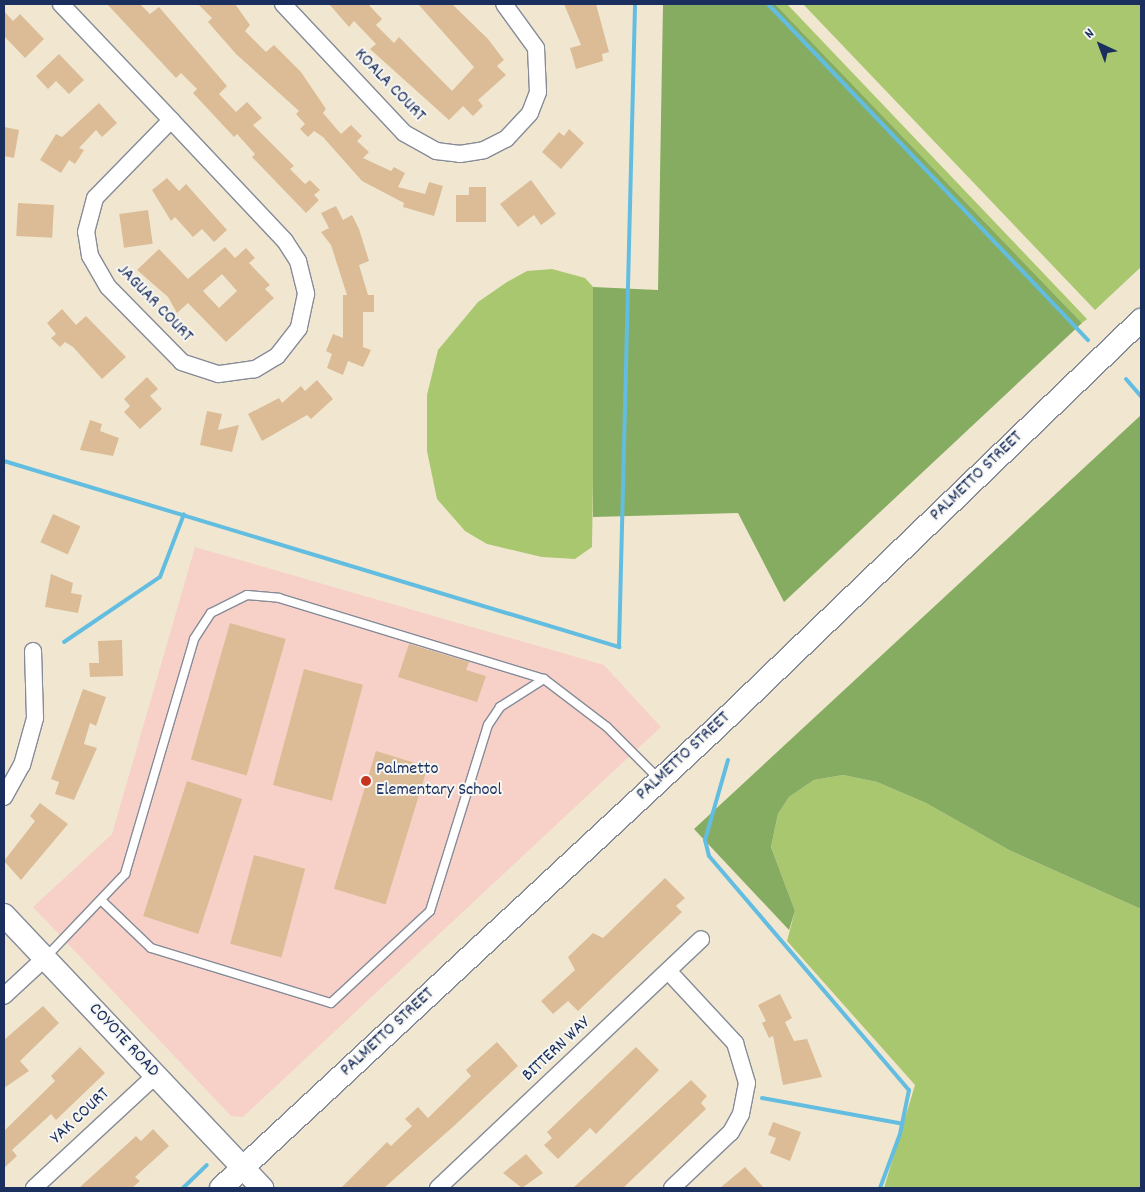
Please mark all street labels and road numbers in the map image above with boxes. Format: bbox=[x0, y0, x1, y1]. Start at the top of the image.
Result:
street label: KOALA COURT bbox=[349, 45, 429, 127]
street label: JAGUAR COURT bbox=[111, 260, 197, 348]
street label: PALMETTO STREET bbox=[926, 427, 1028, 527]
street label: PALMETTO STREET bbox=[633, 708, 735, 806]
street label: PALMETTO STREET bbox=[337, 984, 439, 1082]
street label: COYOTE ROAD bbox=[83, 999, 163, 1083]
street label: BITTERN WAY bbox=[518, 1013, 596, 1087]
street label: YAK COURT bbox=[47, 1084, 115, 1150]

